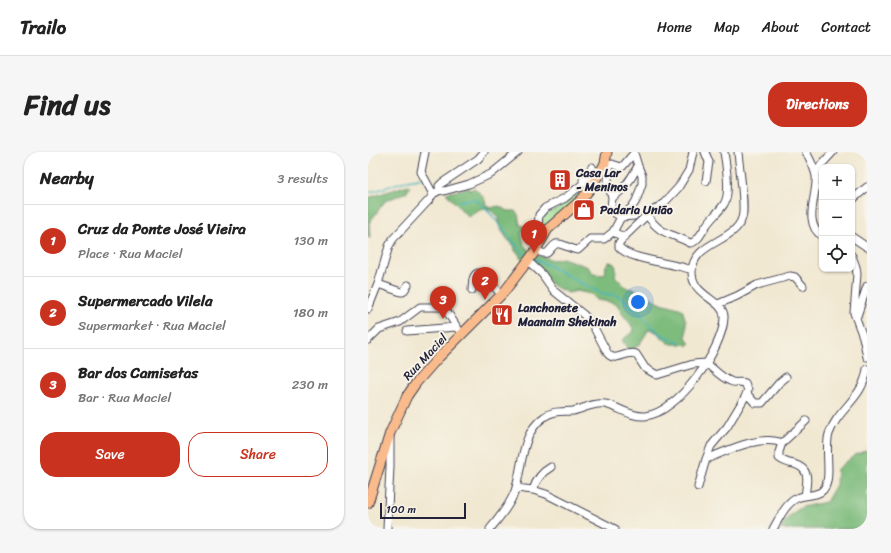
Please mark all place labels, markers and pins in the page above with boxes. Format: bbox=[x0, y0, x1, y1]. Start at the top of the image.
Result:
place label: Casa Lar - Meninos bbox=[575, 162, 629, 198]
building icon: Casa Lar - Meninos bbox=[547, 167, 573, 193]
shop icon: Padaria União bbox=[571, 197, 597, 223]
place label: Padaria União bbox=[600, 199, 673, 221]
pin: 1 bbox=[521, 220, 547, 253]
pin: 2 bbox=[472, 267, 498, 300]
pin: 3 bbox=[430, 286, 456, 319]
place label: Lanchonete Maanaim Shekinah bbox=[517, 297, 617, 333]
restaurant icon: Lanchonete Maanaim Shekinah bbox=[489, 302, 515, 328]

